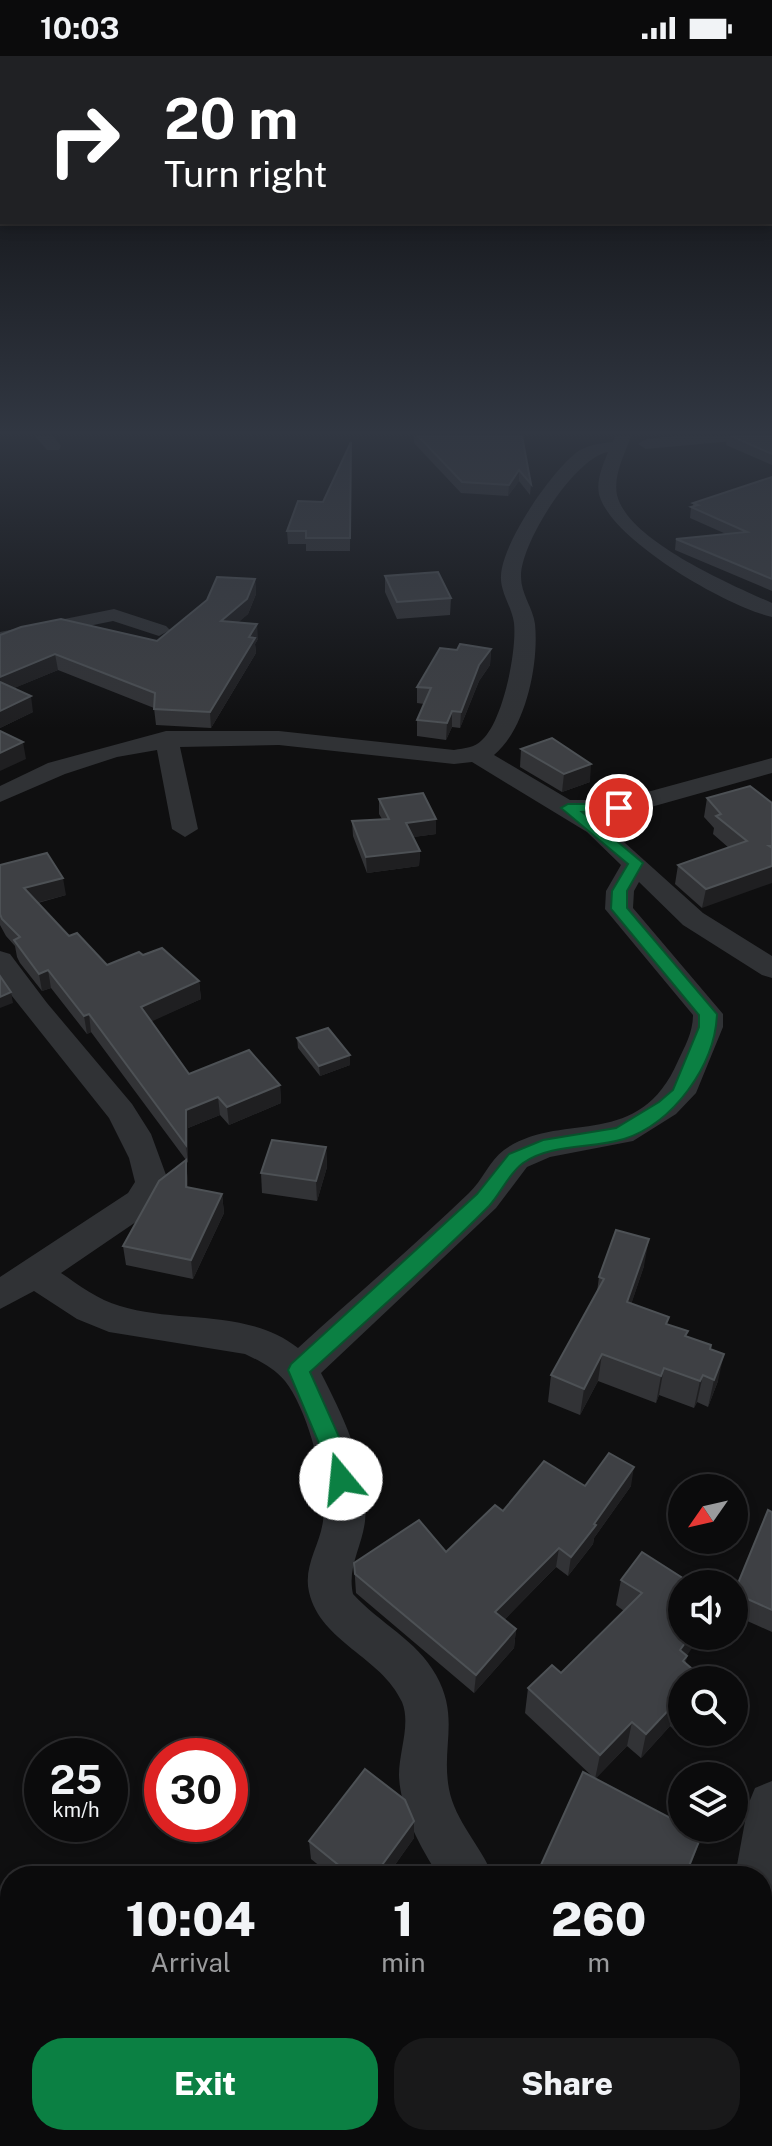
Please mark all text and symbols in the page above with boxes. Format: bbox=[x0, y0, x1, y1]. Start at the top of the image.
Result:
text: 10:03 bbox=[40, 10, 119, 46]
text: 20 m bbox=[164, 86, 298, 152]
icon: right bbox=[32, 88, 136, 192]
text: Turn right bbox=[164, 153, 327, 195]
pin bbox=[585, 774, 653, 842]
icon: arrive bbox=[597, 786, 641, 830]
position arrow bbox=[299, 1437, 383, 1521]
north arrow bbox=[668, 1474, 748, 1554]
map controls bbox=[668, 1474, 748, 1842]
button: sound bbox=[668, 1570, 748, 1650]
button: search bbox=[668, 1666, 748, 1746]
speed limit sign: 30 bbox=[144, 1738, 248, 1842]
text: 25 bbox=[50, 1756, 102, 1803]
button: layers bbox=[668, 1762, 748, 1842]
text: km/h bbox=[52, 1798, 100, 1822]
text: 10:04 bbox=[126, 1890, 256, 1947]
text: 1 bbox=[393, 1890, 414, 1947]
text: 260 bbox=[551, 1890, 646, 1947]
text: Arrival bbox=[151, 1947, 231, 1978]
text: min bbox=[381, 1947, 425, 1978]
text: m bbox=[587, 1947, 610, 1978]
button: Exit bbox=[32, 2038, 378, 2130]
button: Share bbox=[394, 2038, 740, 2130]

